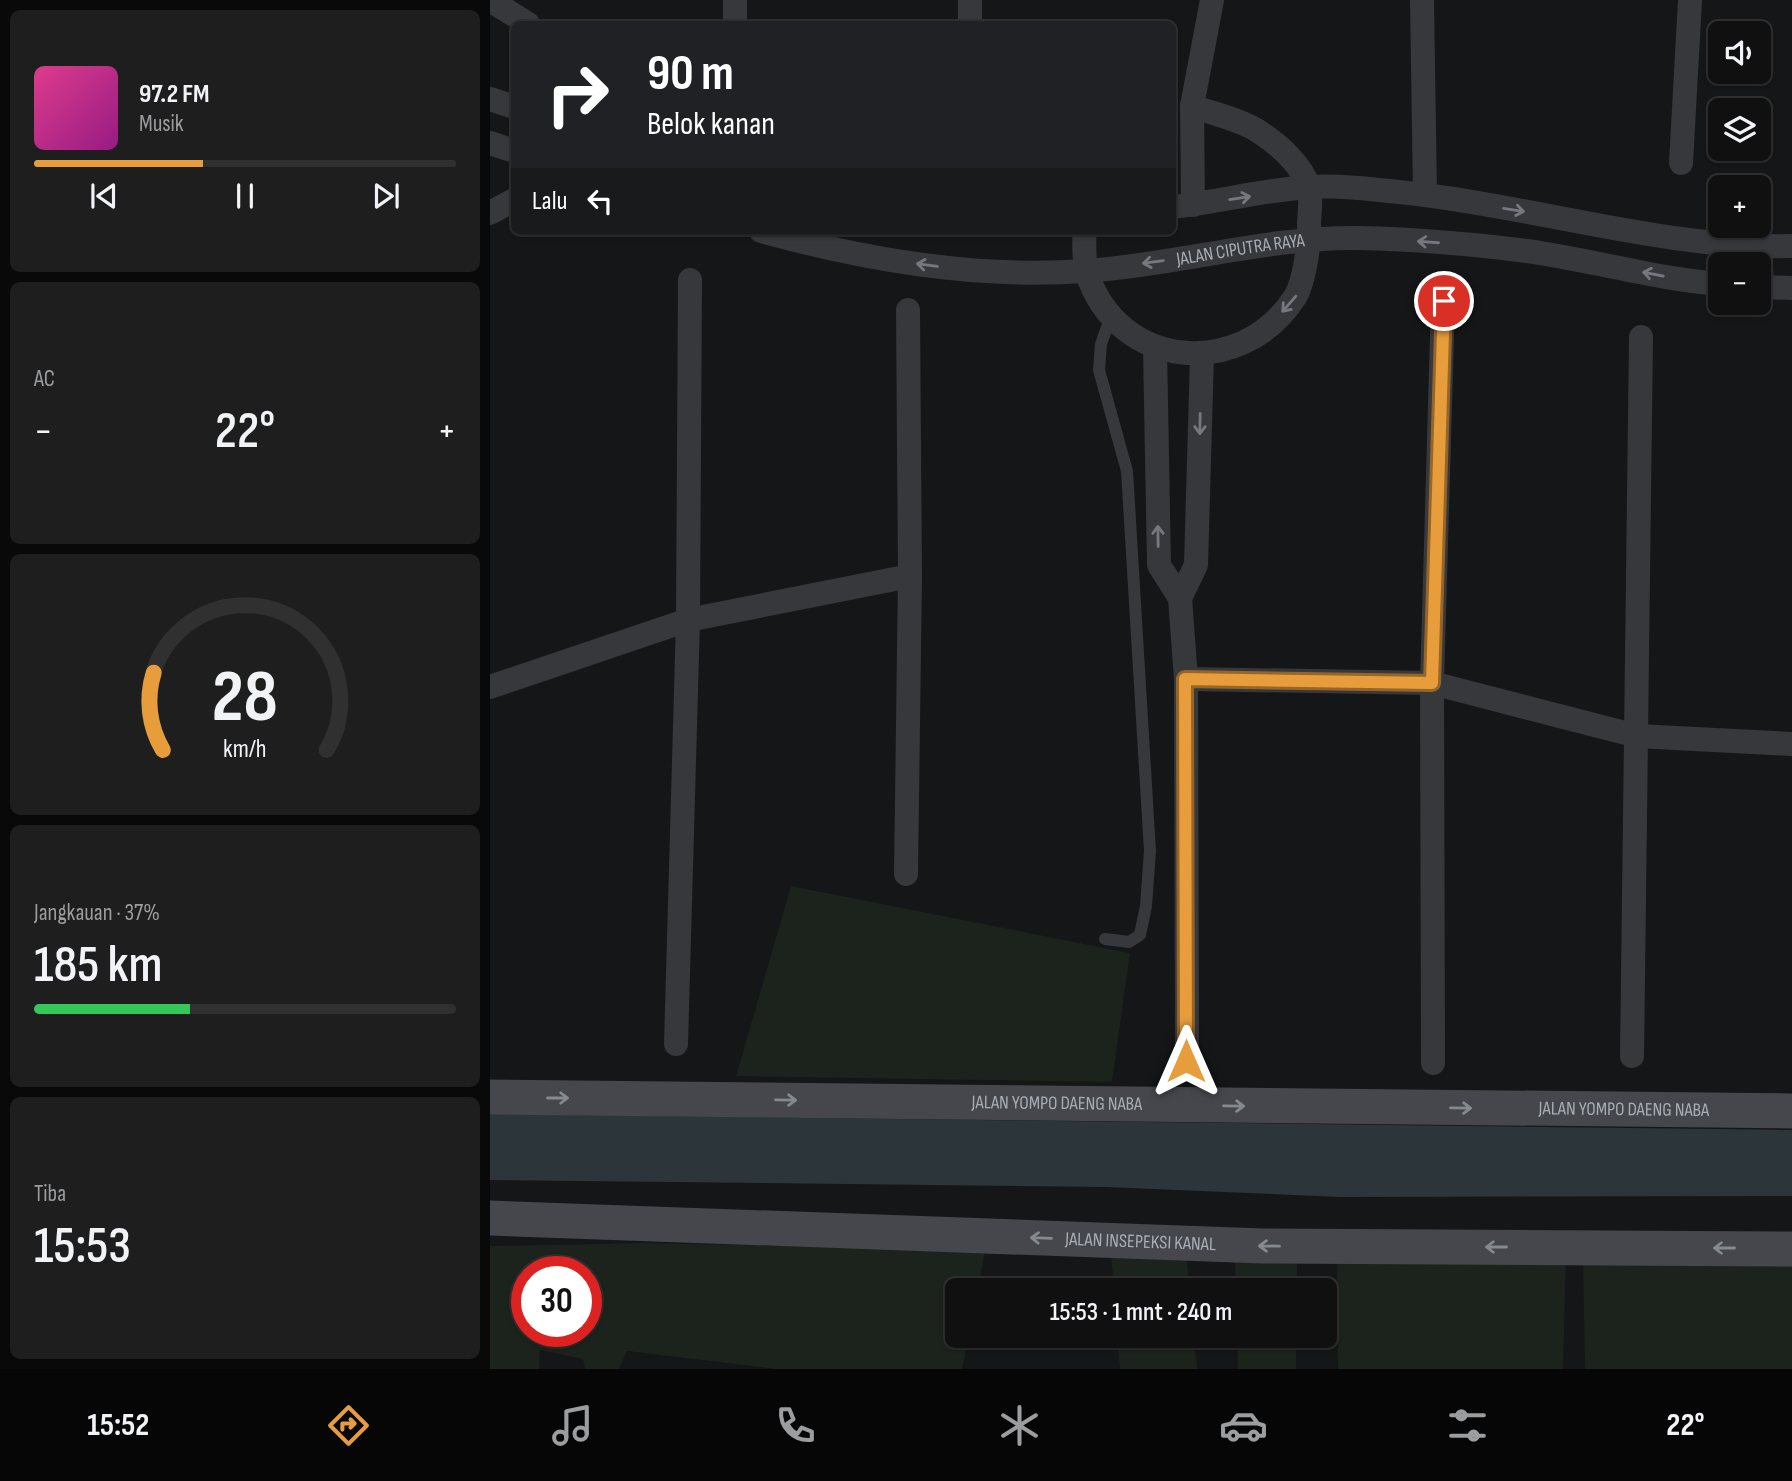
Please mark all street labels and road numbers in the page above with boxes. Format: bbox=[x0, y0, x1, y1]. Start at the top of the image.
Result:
street label: JALAN CIPUTRA RAYA bbox=[1174, 229, 1306, 271]
street label: JALAN YOMPO DAENG NABA bbox=[971, 1091, 1143, 1116]
street label: JALAN YOMPO DAENG NABA bbox=[1538, 1097, 1710, 1122]
street label: JALAN INSEPEKSI KANAL bbox=[1064, 1227, 1216, 1256]

